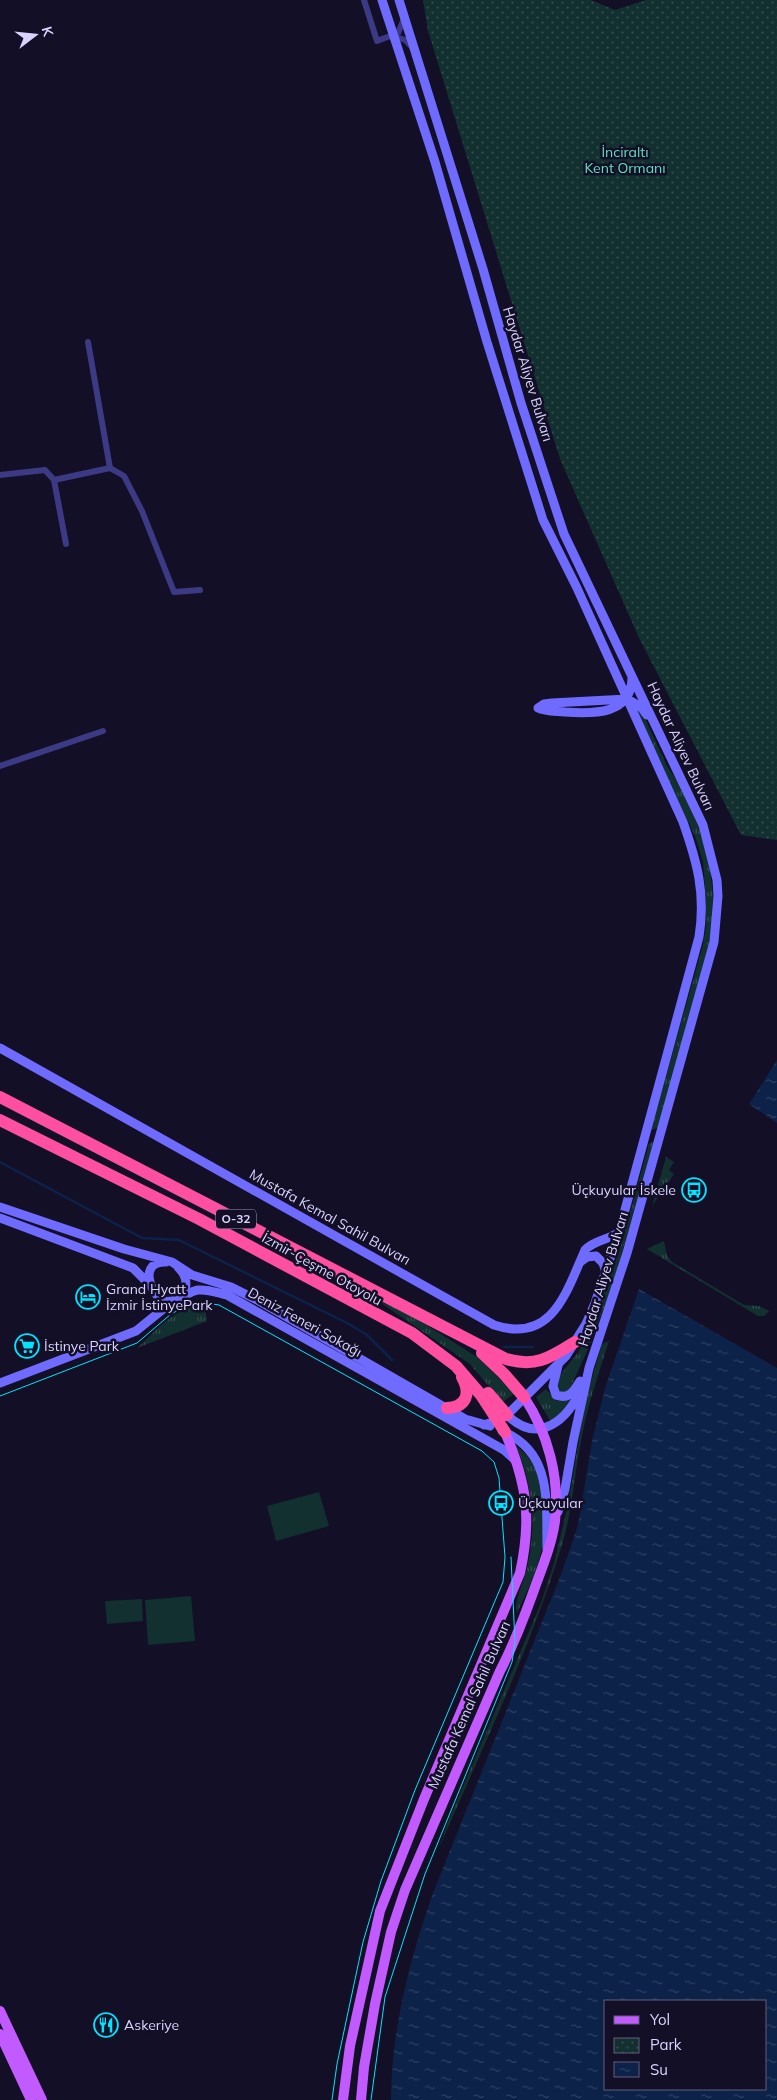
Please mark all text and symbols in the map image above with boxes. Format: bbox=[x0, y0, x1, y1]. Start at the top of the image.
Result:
north arrow bbox=[10, 10, 60, 60]
text: K bbox=[38, 24, 58, 39]
park label: İnciraltı Kent Ormanı bbox=[584, 143, 666, 177]
street label: Haydar Aliyev Bulvarı bbox=[499, 304, 557, 444]
street label: Haydar Aliyev Bulvarı bbox=[643, 679, 719, 813]
street label: Mustafa Kemal Sahil Bulvarı bbox=[246, 1165, 414, 1269]
bus stop icon: Üçkuyular İskele bbox=[681, 1177, 707, 1203]
place label: Üçkuyular İskele bbox=[571, 1181, 676, 1199]
street label: Haydar Aliyev Bulvarı bbox=[574, 1209, 632, 1349]
road number: O-32 bbox=[216, 1210, 256, 1228]
street label: İzmir-Çeşme Otoyolu bbox=[259, 1228, 385, 1310]
place label: Grand Hyatt İzmir İstinyePark bbox=[106, 1280, 213, 1314]
street label: Deniz Feneri Sokağı bbox=[245, 1283, 365, 1361]
hotel icon: Grand Hyatt İzmir İstinyePark bbox=[75, 1284, 101, 1310]
supermarket icon: İstinye Park bbox=[14, 1333, 40, 1359]
place label: İstinye Park bbox=[44, 1337, 120, 1355]
bus stop icon: Üçkuyular bbox=[488, 1490, 514, 1516]
place label: Üçkuyular bbox=[518, 1494, 584, 1512]
street label: Mustafa Kemal Sahil Bulvarı bbox=[424, 1618, 514, 1792]
legend bbox=[604, 2000, 767, 2090]
text: Yol bbox=[649, 2010, 670, 2029]
restaurant icon: Askeriye bbox=[93, 2012, 119, 2038]
place label: Askeriye bbox=[124, 2016, 179, 2034]
text: Park bbox=[650, 2035, 682, 2054]
text: Su bbox=[650, 2060, 668, 2079]

